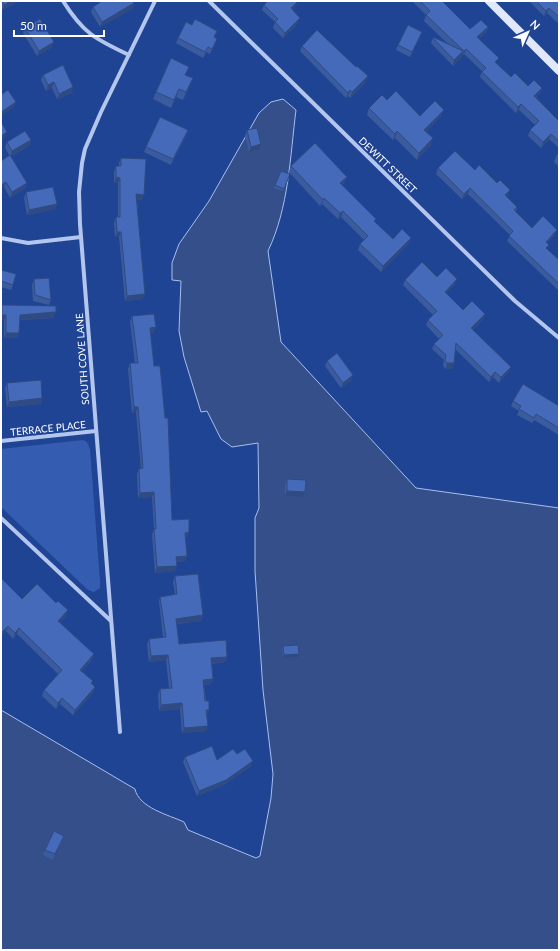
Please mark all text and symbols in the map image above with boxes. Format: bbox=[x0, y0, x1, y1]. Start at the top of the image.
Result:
scale bar bbox=[14, 12, 104, 38]
north arrow bbox=[508, 12, 548, 52]
text: N bbox=[528, 17, 543, 32]
text: 50 m bbox=[20, 18, 47, 33]
street label: DEWITT STREET bbox=[357, 134, 419, 196]
street label: SOUTH COVE LANE bbox=[73, 313, 91, 405]
street label: TERRACE PLACE bbox=[10, 418, 87, 438]

